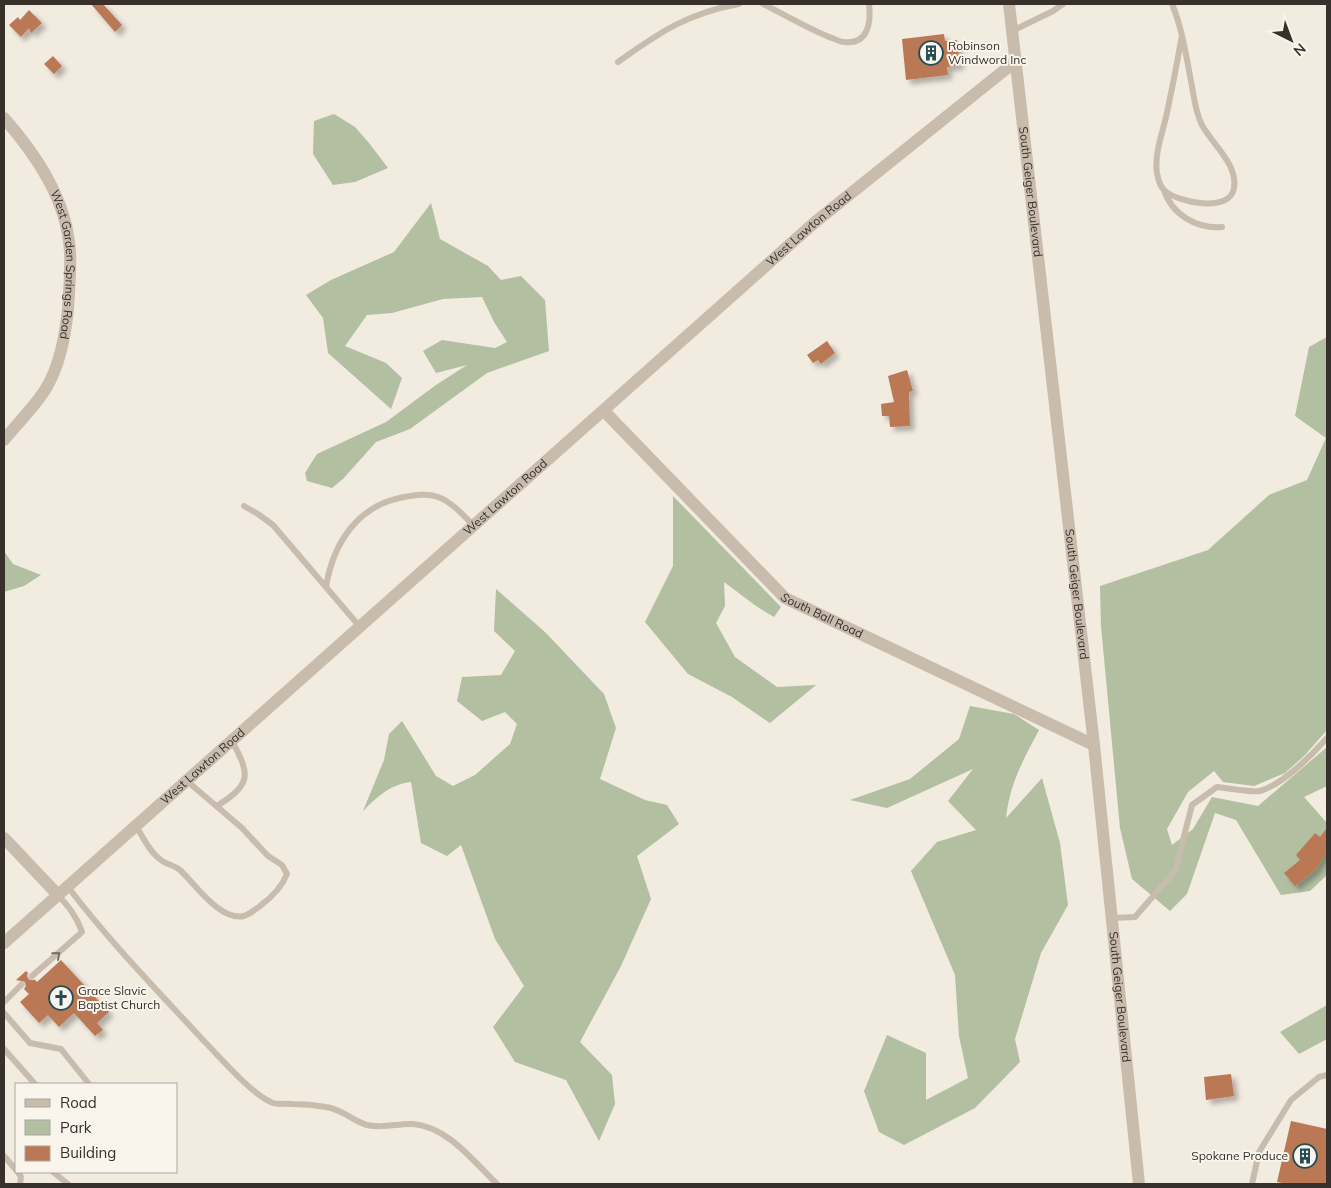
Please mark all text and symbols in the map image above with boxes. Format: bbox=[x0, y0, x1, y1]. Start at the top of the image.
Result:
north arrow bbox=[1266, 15, 1316, 65]
place label: Robinson Windword Inc bbox=[948, 38, 1026, 67]
text: N bbox=[1290, 39, 1310, 60]
building icon: Robinson Windword Inc bbox=[918, 40, 944, 66]
street label: South Geiger Boulevard bbox=[1016, 126, 1046, 258]
street label: West Garden Springs Road bbox=[47, 187, 78, 341]
street label: West Lawton Road bbox=[763, 188, 854, 269]
street label: West Lawton Road bbox=[460, 456, 550, 538]
street label: South Geiger Boulevard bbox=[1062, 528, 1092, 660]
street label: South Ball Road bbox=[777, 590, 866, 641]
street label: West Lawton Road bbox=[157, 725, 248, 807]
street label: South Geiger Boulevard bbox=[1106, 931, 1134, 1063]
one-way arrow bbox=[51, 952, 60, 960]
place label: Grace Slavic Baptist Church bbox=[78, 983, 160, 1012]
church icon: Grace Slavic Baptist Church bbox=[48, 985, 74, 1011]
legend bbox=[15, 1083, 178, 1173]
text: Road bbox=[60, 1093, 97, 1112]
text: Park bbox=[60, 1118, 92, 1137]
text: Building bbox=[60, 1143, 116, 1162]
building icon: Spokane Produce bbox=[1292, 1143, 1318, 1169]
place label: Spokane Produce bbox=[1191, 1148, 1288, 1163]

